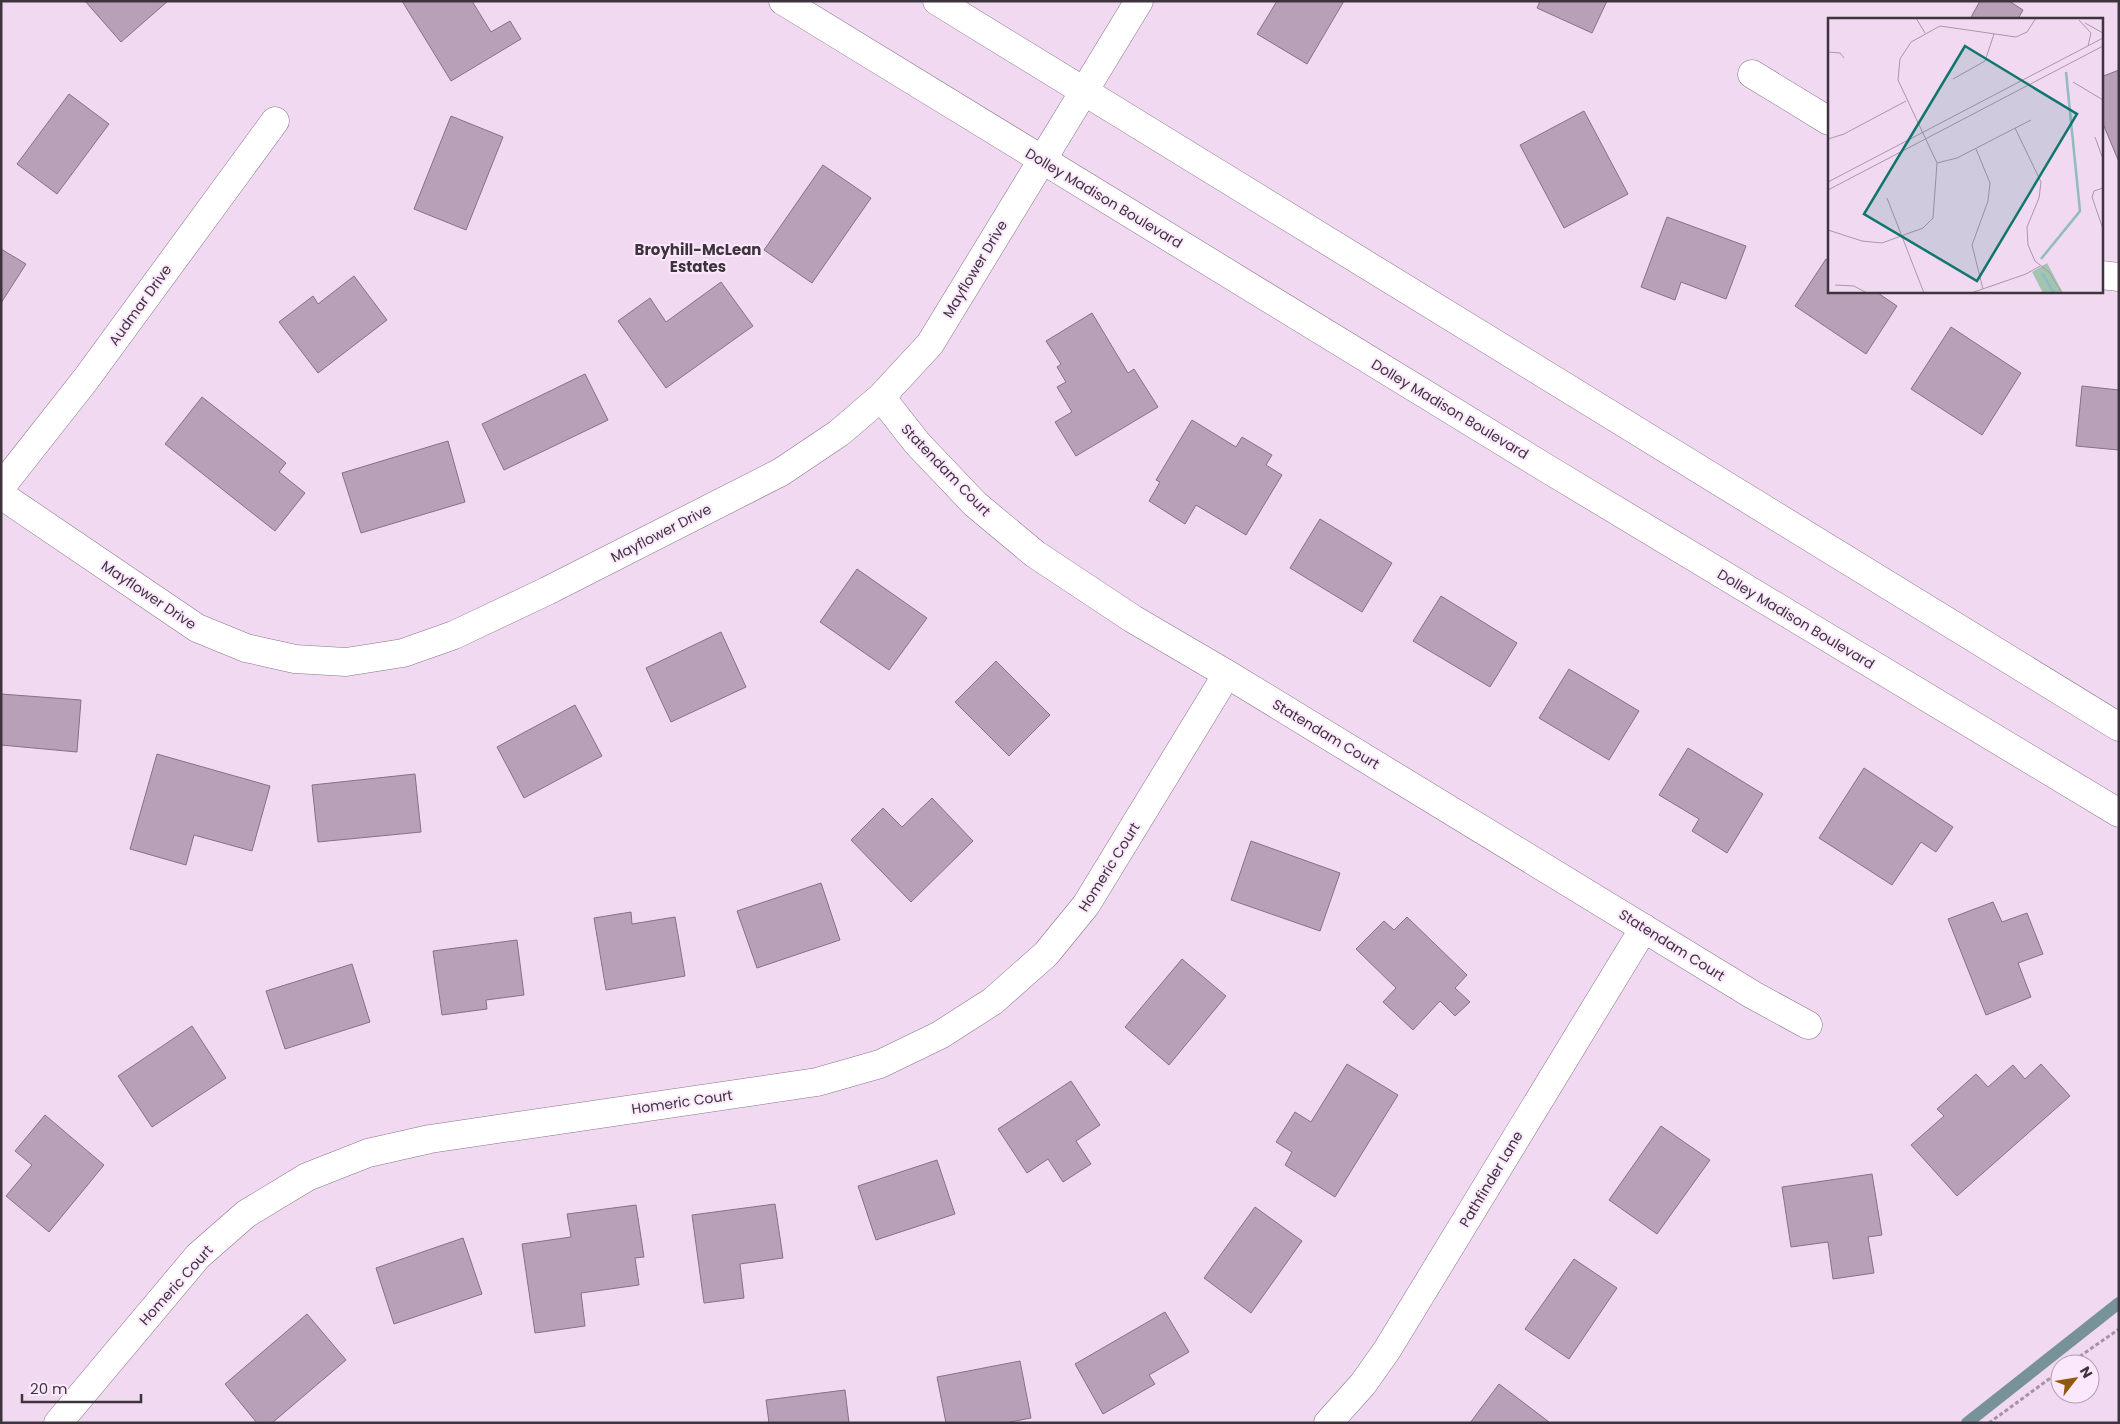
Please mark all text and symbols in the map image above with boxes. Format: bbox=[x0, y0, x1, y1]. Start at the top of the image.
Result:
inset map bbox=[1828, 18, 2102, 292]
street label: Dolley Madison Boulevard bbox=[1022, 143, 1186, 253]
street label: Mayflower Drive bbox=[938, 216, 1012, 322]
district label: Broyhill-McLean Estates bbox=[635, 239, 761, 277]
street label: Audmar Drive bbox=[104, 260, 176, 350]
street label: Dolley Madison Boulevard bbox=[1368, 354, 1532, 464]
street label: Statendam Court bbox=[897, 419, 995, 521]
street label: Mayflower Drive bbox=[607, 499, 715, 567]
street label: Mayflower Drive bbox=[98, 556, 201, 634]
street label: Dolley Madison Boulevard bbox=[1714, 564, 1878, 674]
street label: Statendam Court bbox=[1269, 694, 1383, 774]
street label: Homeric Court bbox=[1074, 819, 1144, 915]
street label: Statendam Court bbox=[1615, 904, 1729, 986]
street label: Homeric Court bbox=[630, 1085, 734, 1119]
street label: Pathfinder Lane bbox=[1454, 1127, 1528, 1231]
street label: Homeric Court bbox=[135, 1241, 217, 1329]
north arrow bbox=[2050, 1354, 2100, 1404]
text: N bbox=[2075, 1363, 2097, 1382]
scale bar bbox=[22, 1372, 141, 1404]
text: 20 m bbox=[30, 1378, 68, 1399]

